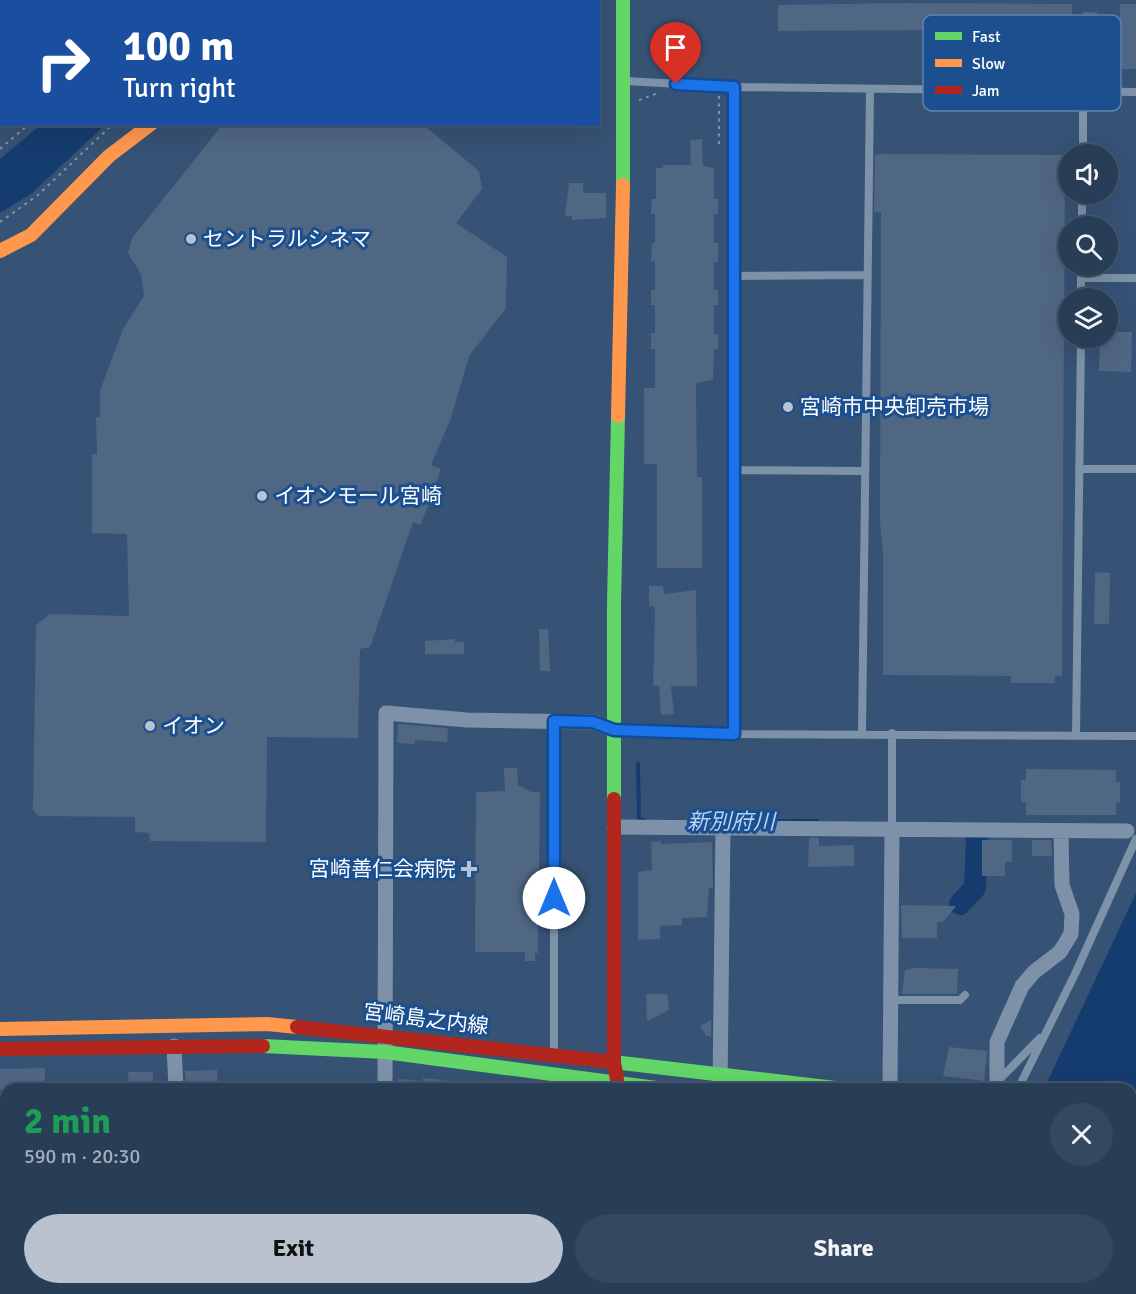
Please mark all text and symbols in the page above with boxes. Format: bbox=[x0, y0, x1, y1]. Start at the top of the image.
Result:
legend bbox=[923, 15, 1121, 111]
text: 100 m bbox=[123, 21, 234, 72]
pin bbox=[650, 22, 701, 84]
icon: right bbox=[24, 24, 102, 102]
text: Fast bbox=[972, 27, 1001, 47]
icon: arrive bbox=[659, 31, 692, 64]
text: Slow bbox=[972, 54, 1006, 74]
text: Turn right bbox=[123, 72, 236, 105]
text: Jam bbox=[972, 81, 1000, 101]
map controls bbox=[1058, 144, 1118, 348]
button: sound bbox=[1058, 144, 1118, 204]
button: search bbox=[1058, 216, 1118, 276]
place label: セントラルシネマ bbox=[203, 226, 371, 252]
marker: セントラルシネマ bbox=[184, 232, 198, 246]
button: layers bbox=[1058, 288, 1118, 348]
place label: 宮崎市中央卸売市場 bbox=[800, 394, 989, 420]
marker: 宮崎市中央卸売市場 bbox=[781, 400, 795, 414]
place label: イオンモール宮崎 bbox=[274, 483, 442, 509]
marker: イオンモール宮崎 bbox=[255, 489, 269, 503]
place label: イオン bbox=[162, 713, 225, 739]
marker: イオン bbox=[143, 719, 157, 733]
water label: 新別府川 bbox=[687, 808, 777, 835]
place label: 宮崎善仁会病院 bbox=[309, 856, 456, 882]
marker: 宮崎善仁会病院 bbox=[460, 860, 478, 878]
position arrow bbox=[522, 866, 586, 930]
street label: 宮崎島之内線 bbox=[362, 998, 490, 1040]
text: 2 min bbox=[24, 1099, 111, 1144]
button: close bbox=[1050, 1103, 1113, 1166]
text: 590 m · 20:30 bbox=[24, 1144, 140, 1169]
button: Exit bbox=[24, 1214, 563, 1283]
button: Share bbox=[575, 1214, 1113, 1283]

